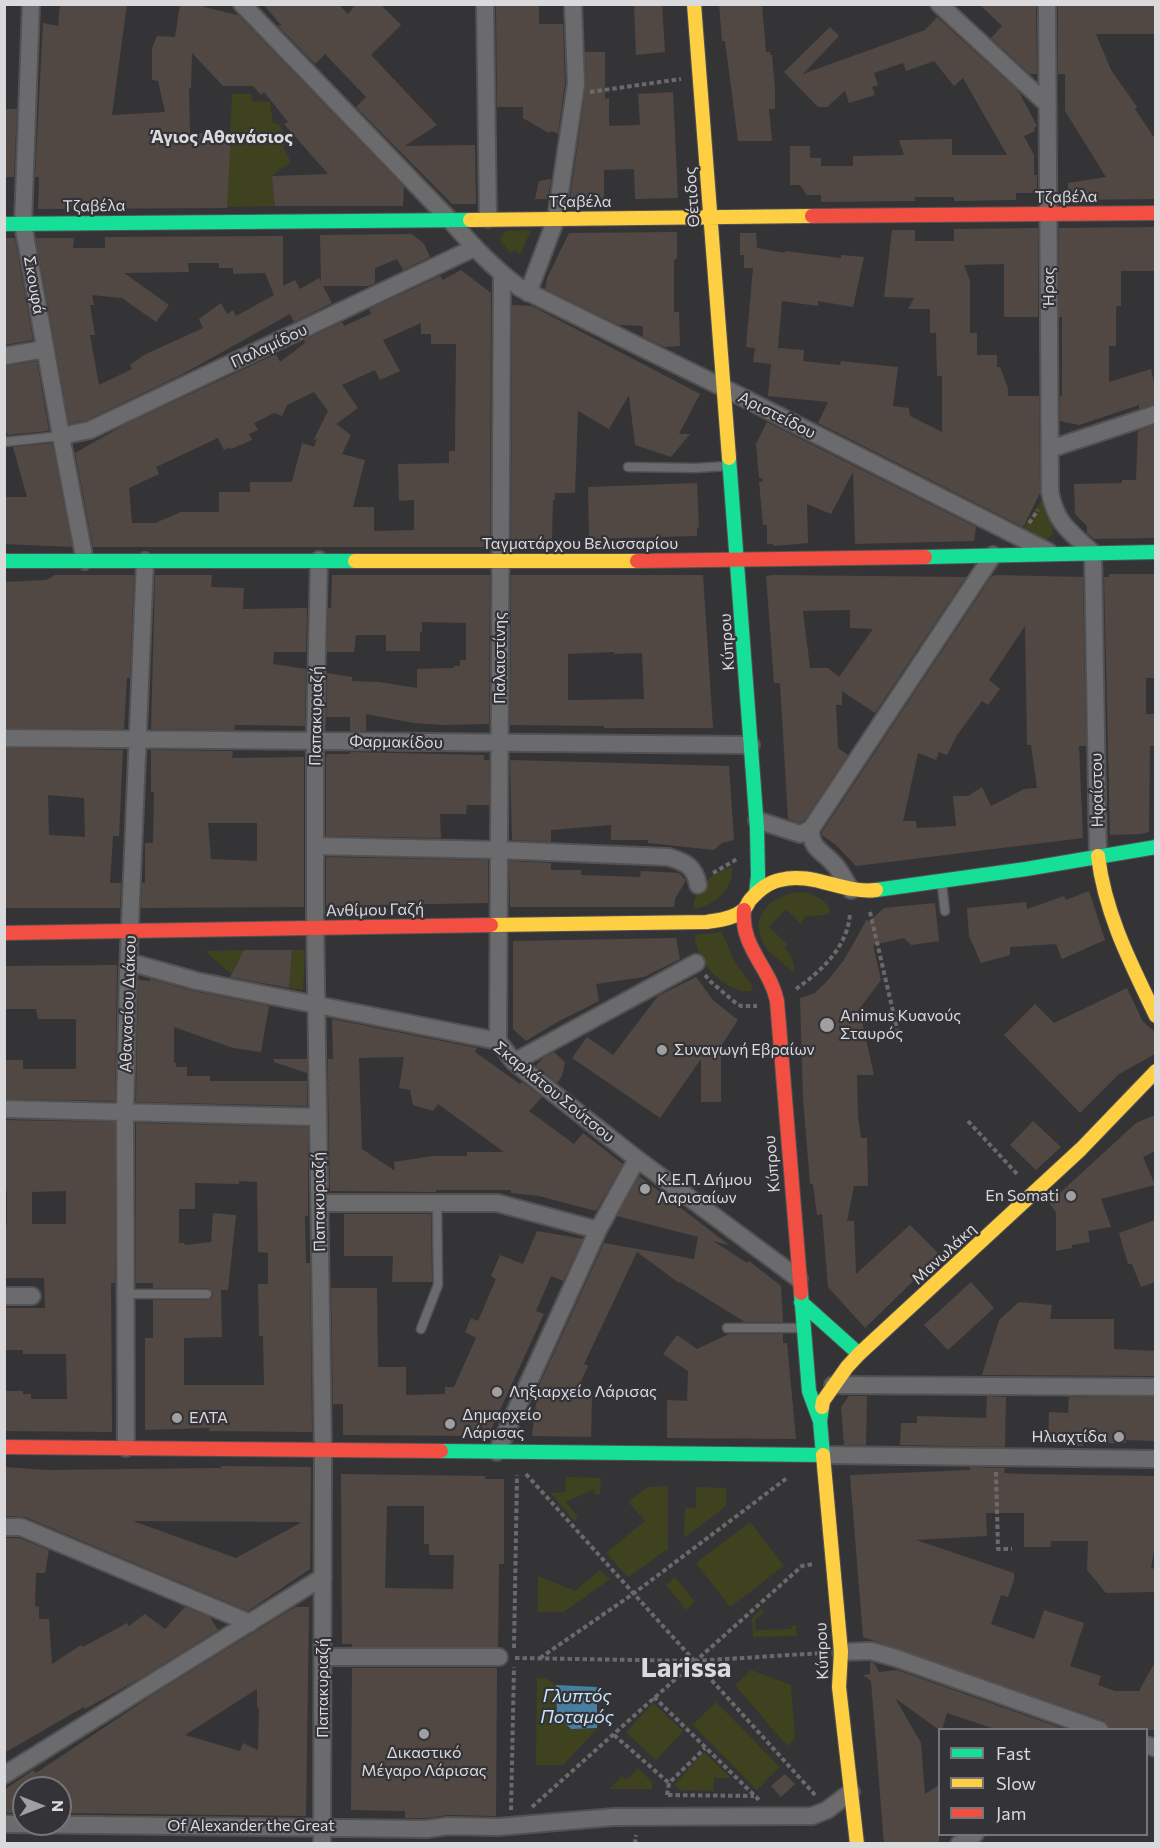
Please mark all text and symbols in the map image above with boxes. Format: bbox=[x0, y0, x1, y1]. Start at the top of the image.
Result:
district label: Άγιος Αθανάσιος bbox=[151, 126, 293, 148]
street label: Θέτιδος bbox=[680, 166, 704, 228]
street label: Τζαβέλα bbox=[1034, 187, 1098, 207]
street label: Τζαβέλα bbox=[549, 192, 611, 212]
street label: Τζαβέλα bbox=[62, 196, 126, 216]
street label: Σκουφά bbox=[19, 254, 49, 316]
street label: Ήρας bbox=[1039, 267, 1059, 307]
street label: Παλαμίδου bbox=[228, 320, 310, 372]
street label: Αριστείδου bbox=[735, 387, 819, 443]
street label: Ταγματάρχου Βελισσαρίου bbox=[482, 534, 678, 554]
street label: Παλαιστίνης bbox=[490, 612, 510, 704]
street label: Κύπρου bbox=[715, 613, 739, 671]
street label: Παπακυριαζή bbox=[306, 666, 326, 766]
street label: Φαρμακίδου bbox=[349, 732, 443, 752]
street label: Ηφαίστου bbox=[1087, 753, 1107, 827]
street label: Ανθίμου Γαζή bbox=[326, 900, 424, 920]
street label: Αθανασίου Διάκου bbox=[116, 935, 140, 1073]
place label: Animus Κυανούς Σταυρός bbox=[840, 1006, 961, 1044]
marker: Animus Κυανούς Σταυρός bbox=[818, 1016, 836, 1034]
street label: Σκαρλάτου Σούτσου bbox=[490, 1037, 618, 1147]
place label: Συναγωγή Εβραίων bbox=[674, 1040, 815, 1060]
marker: Συναγωγή Εβραίων bbox=[655, 1043, 669, 1057]
street label: Κύπρου bbox=[760, 1135, 784, 1193]
street label: Παπακυριαζή bbox=[309, 1152, 329, 1252]
place label: Κ.Ε.Π. Δήμου Λαρισαίων bbox=[657, 1170, 752, 1208]
marker: Κ.Ε.Π. Δήμου Λαρισαίων bbox=[638, 1182, 652, 1196]
place label: En Somati bbox=[985, 1186, 1059, 1206]
marker: En Somati bbox=[1064, 1189, 1078, 1203]
street label: Μανωλάκη bbox=[908, 1219, 980, 1289]
place label: Ληξιαρχείο Λάρισας bbox=[509, 1382, 657, 1402]
marker: Ληξιαρχείο Λάρισας bbox=[490, 1385, 504, 1399]
place label: Δημαρχείο Λάρισας bbox=[462, 1405, 542, 1443]
place label: ΕΛΤΑ bbox=[189, 1408, 228, 1428]
marker: ΕΛΤΑ bbox=[170, 1411, 184, 1425]
marker: Δημαρχείο Λάρισας bbox=[443, 1417, 457, 1431]
place label: Ηλιαχτίδα bbox=[1031, 1427, 1107, 1447]
marker: Ηλιαχτίδα bbox=[1112, 1430, 1126, 1444]
street label: Κύπρου bbox=[811, 1622, 833, 1680]
street label: Παπακυριαζή bbox=[313, 1638, 333, 1738]
district label: Larissa bbox=[640, 1651, 732, 1685]
water label: Γλυπτός Ποταμός bbox=[540, 1685, 614, 1728]
marker: Δικαστικό Μέγαρο Λάρισας bbox=[417, 1727, 431, 1741]
legend bbox=[938, 1728, 1148, 1836]
text: Fast bbox=[996, 1742, 1031, 1764]
place label: Δικαστικό Μέγαρο Λάρισας bbox=[361, 1743, 487, 1781]
text: Slow bbox=[996, 1772, 1036, 1794]
north arrow bbox=[12, 1776, 72, 1836]
text: N bbox=[49, 1800, 68, 1812]
text: Jam bbox=[996, 1802, 1026, 1824]
street label: Of Alexander the Great bbox=[167, 1816, 335, 1836]

